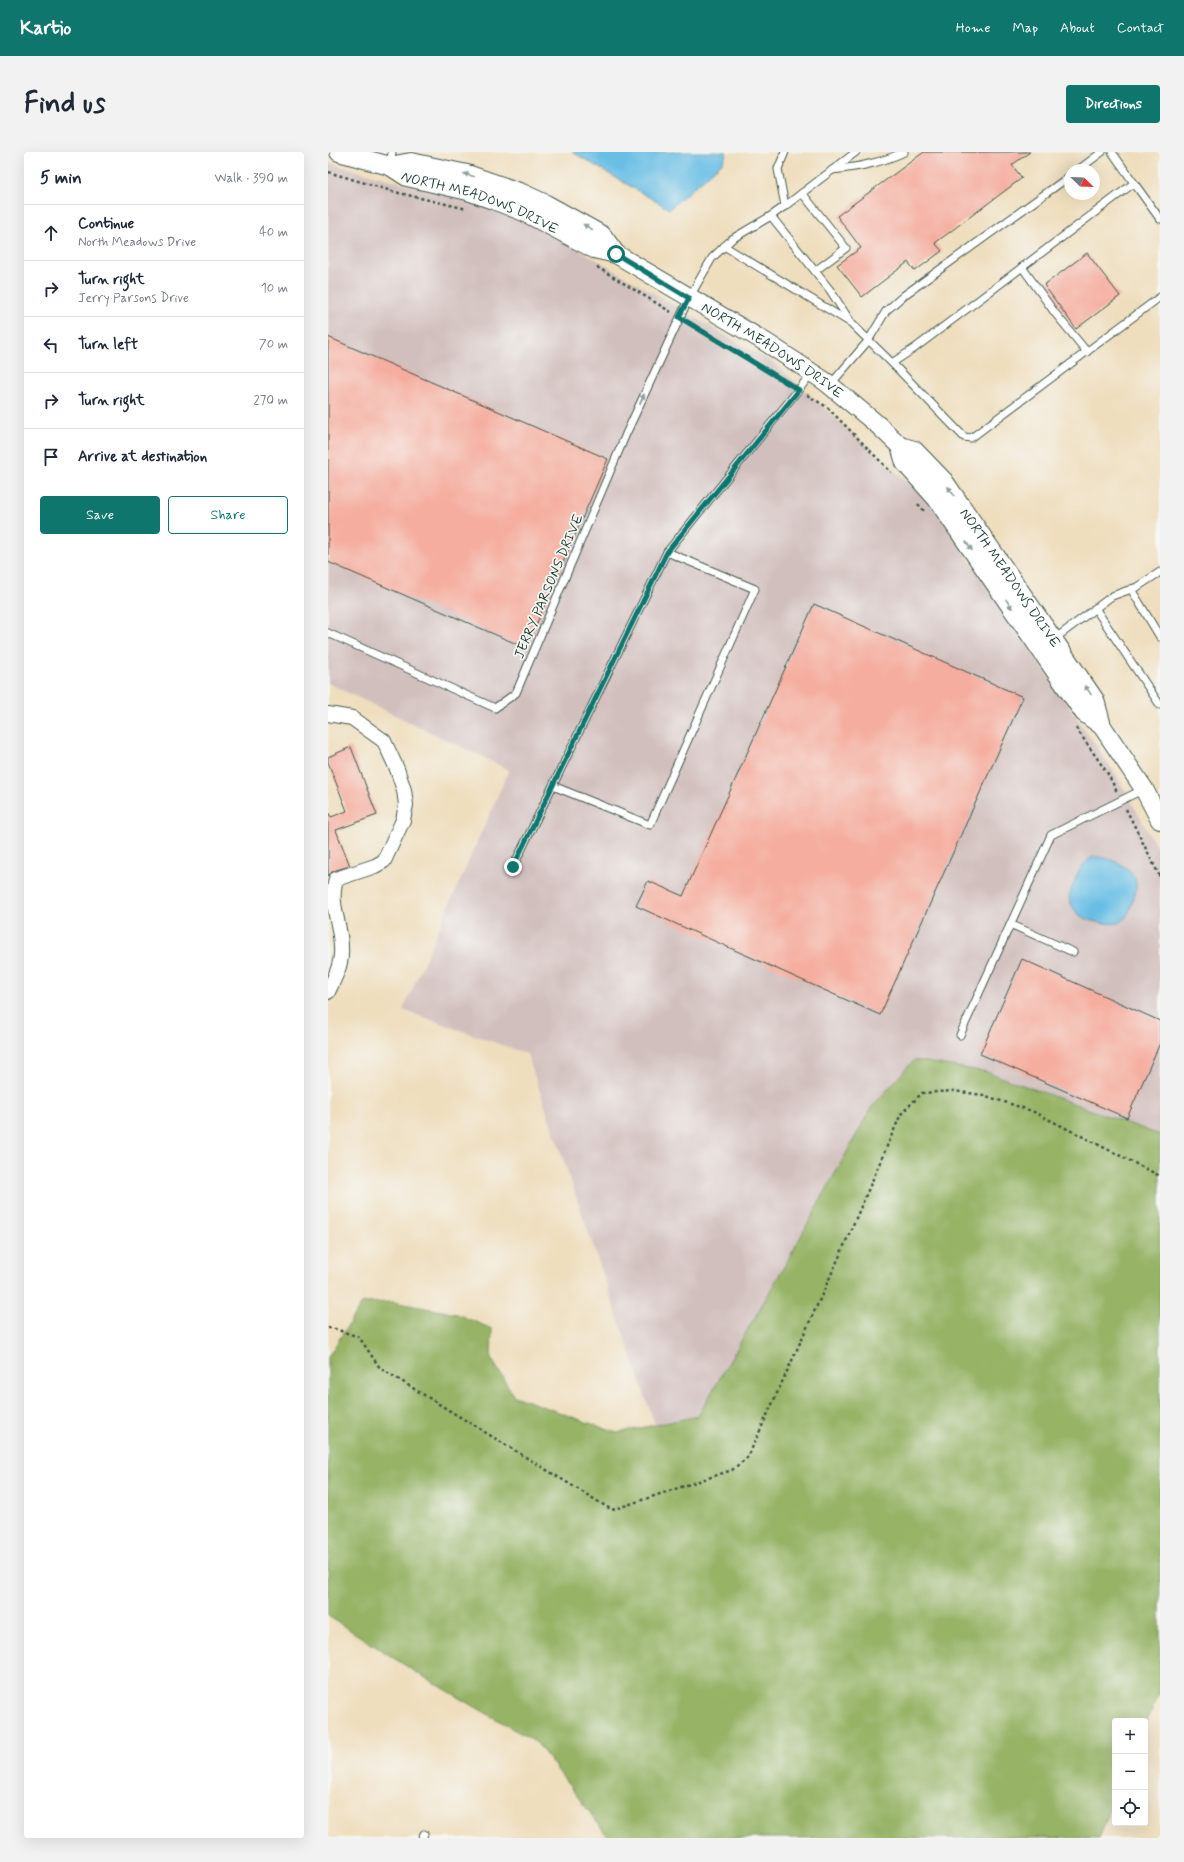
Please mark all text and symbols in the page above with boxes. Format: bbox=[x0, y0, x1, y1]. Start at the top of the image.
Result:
text: Kartio bbox=[20, 16, 71, 41]
text: Home bbox=[956, 19, 990, 37]
text: Map bbox=[1012, 19, 1038, 37]
text: About bbox=[1060, 19, 1095, 37]
text: Contact bbox=[1117, 19, 1164, 37]
button: Directions bbox=[1066, 85, 1160, 123]
text: Find us bbox=[24, 86, 105, 123]
north arrow bbox=[1064, 164, 1100, 200]
text: 5 min bbox=[40, 167, 82, 189]
street label: NORTH MEADOWS DRIVE bbox=[398, 168, 561, 239]
text: Walk · 390 m bbox=[215, 170, 288, 187]
one-way arrow bbox=[463, 172, 475, 178]
text: Continue bbox=[78, 214, 134, 234]
icon: ahead bbox=[40, 222, 62, 244]
text: 40 m bbox=[259, 224, 288, 241]
one-way arrow bbox=[582, 224, 594, 231]
text: North Meadows Drive bbox=[78, 234, 196, 251]
route start bbox=[607, 245, 625, 263]
text: Turn right bbox=[78, 270, 145, 290]
icon: right bbox=[40, 278, 62, 300]
text: 10 m bbox=[261, 280, 288, 297]
text: Jerry Parsons Drive bbox=[78, 290, 189, 307]
street label: NORTH MEADOWS DRIVE bbox=[698, 298, 847, 403]
icon: left bbox=[40, 334, 62, 356]
text: Turn left bbox=[78, 335, 138, 355]
text: 70 m bbox=[259, 336, 288, 353]
icon: right bbox=[40, 390, 62, 412]
text: Turn right bbox=[78, 391, 145, 411]
text: 270 m bbox=[253, 392, 288, 409]
one-way arrow bbox=[639, 393, 646, 405]
icon: arrive bbox=[40, 446, 62, 468]
text: Arrive at destination bbox=[78, 447, 207, 467]
one-way arrow bbox=[947, 486, 955, 496]
button: Save bbox=[40, 496, 160, 534]
button: Share bbox=[168, 496, 288, 534]
street label: NORTH MEADOWS DRIVE bbox=[955, 505, 1064, 651]
street label: JERRY PARSONS DRIVE bbox=[510, 511, 588, 662]
one-way arrow bbox=[965, 541, 973, 551]
one-way arrow bbox=[1005, 599, 1013, 609]
one-way arrow bbox=[1084, 685, 1092, 695]
route end bbox=[504, 858, 522, 876]
map controls bbox=[1112, 1718, 1148, 1826]
button: + bbox=[1112, 1718, 1148, 1754]
button: − bbox=[1112, 1754, 1148, 1790]
button: locate bbox=[1112, 1790, 1148, 1826]

